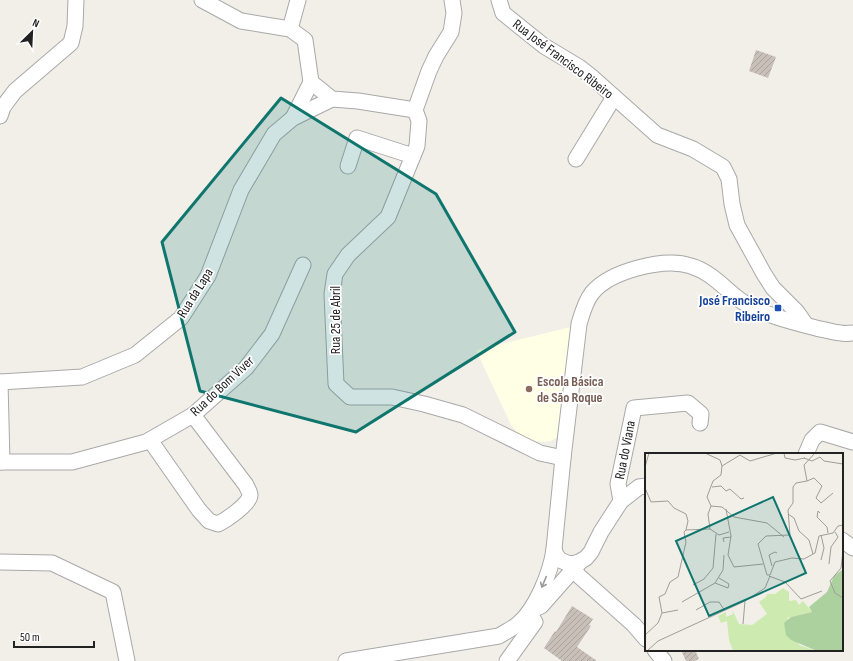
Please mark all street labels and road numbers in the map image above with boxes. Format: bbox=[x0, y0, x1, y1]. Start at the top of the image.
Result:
street label: Rua José Francisco Ribeiro bbox=[509, 16, 617, 102]
street label: Rua da Lapa bbox=[173, 265, 217, 321]
street label: Rua 25 de Abril bbox=[327, 286, 344, 354]
street label: Rua do Bom Viver bbox=[187, 352, 257, 420]
street label: Rua do Viana bbox=[611, 419, 639, 481]

